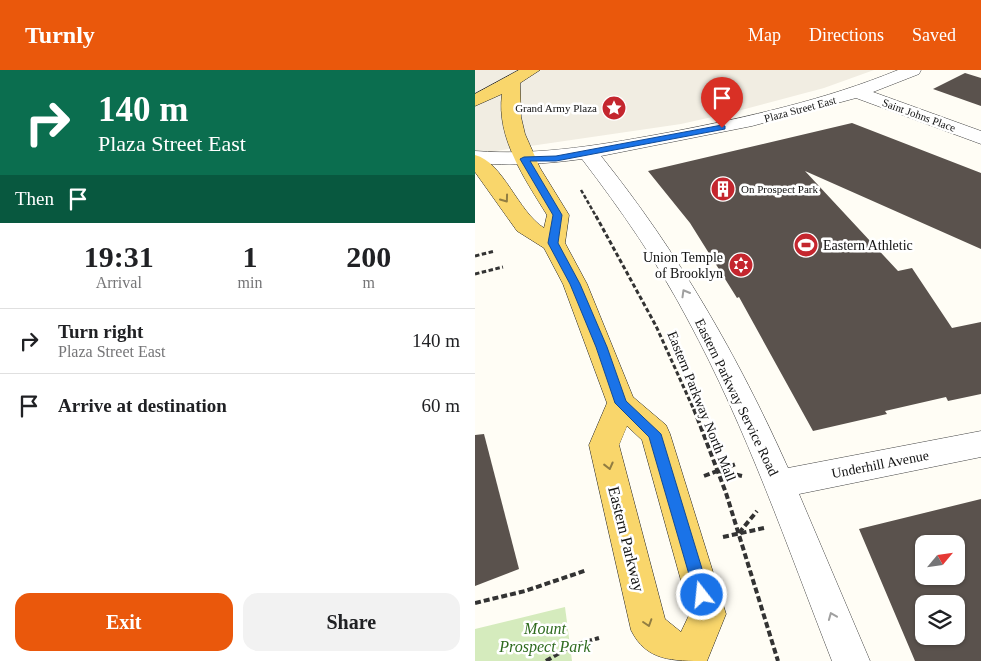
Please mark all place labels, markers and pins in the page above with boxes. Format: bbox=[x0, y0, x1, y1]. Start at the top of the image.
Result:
pin bbox=[701, 77, 743, 128]
place icon: Grand Army Plaza bbox=[601, 95, 627, 121]
place label: Grand Army Plaza bbox=[515, 102, 597, 114]
building icon: On Prospect Park bbox=[710, 176, 736, 202]
place label: On Prospect Park bbox=[741, 183, 818, 195]
sports icon: Eastern Athletic bbox=[793, 232, 819, 258]
place label: Eastern Athletic bbox=[823, 238, 913, 253]
place label: Union Temple of Brooklyn bbox=[643, 250, 723, 281]
synagogue icon: Union Temple of Brooklyn bbox=[728, 252, 754, 278]

